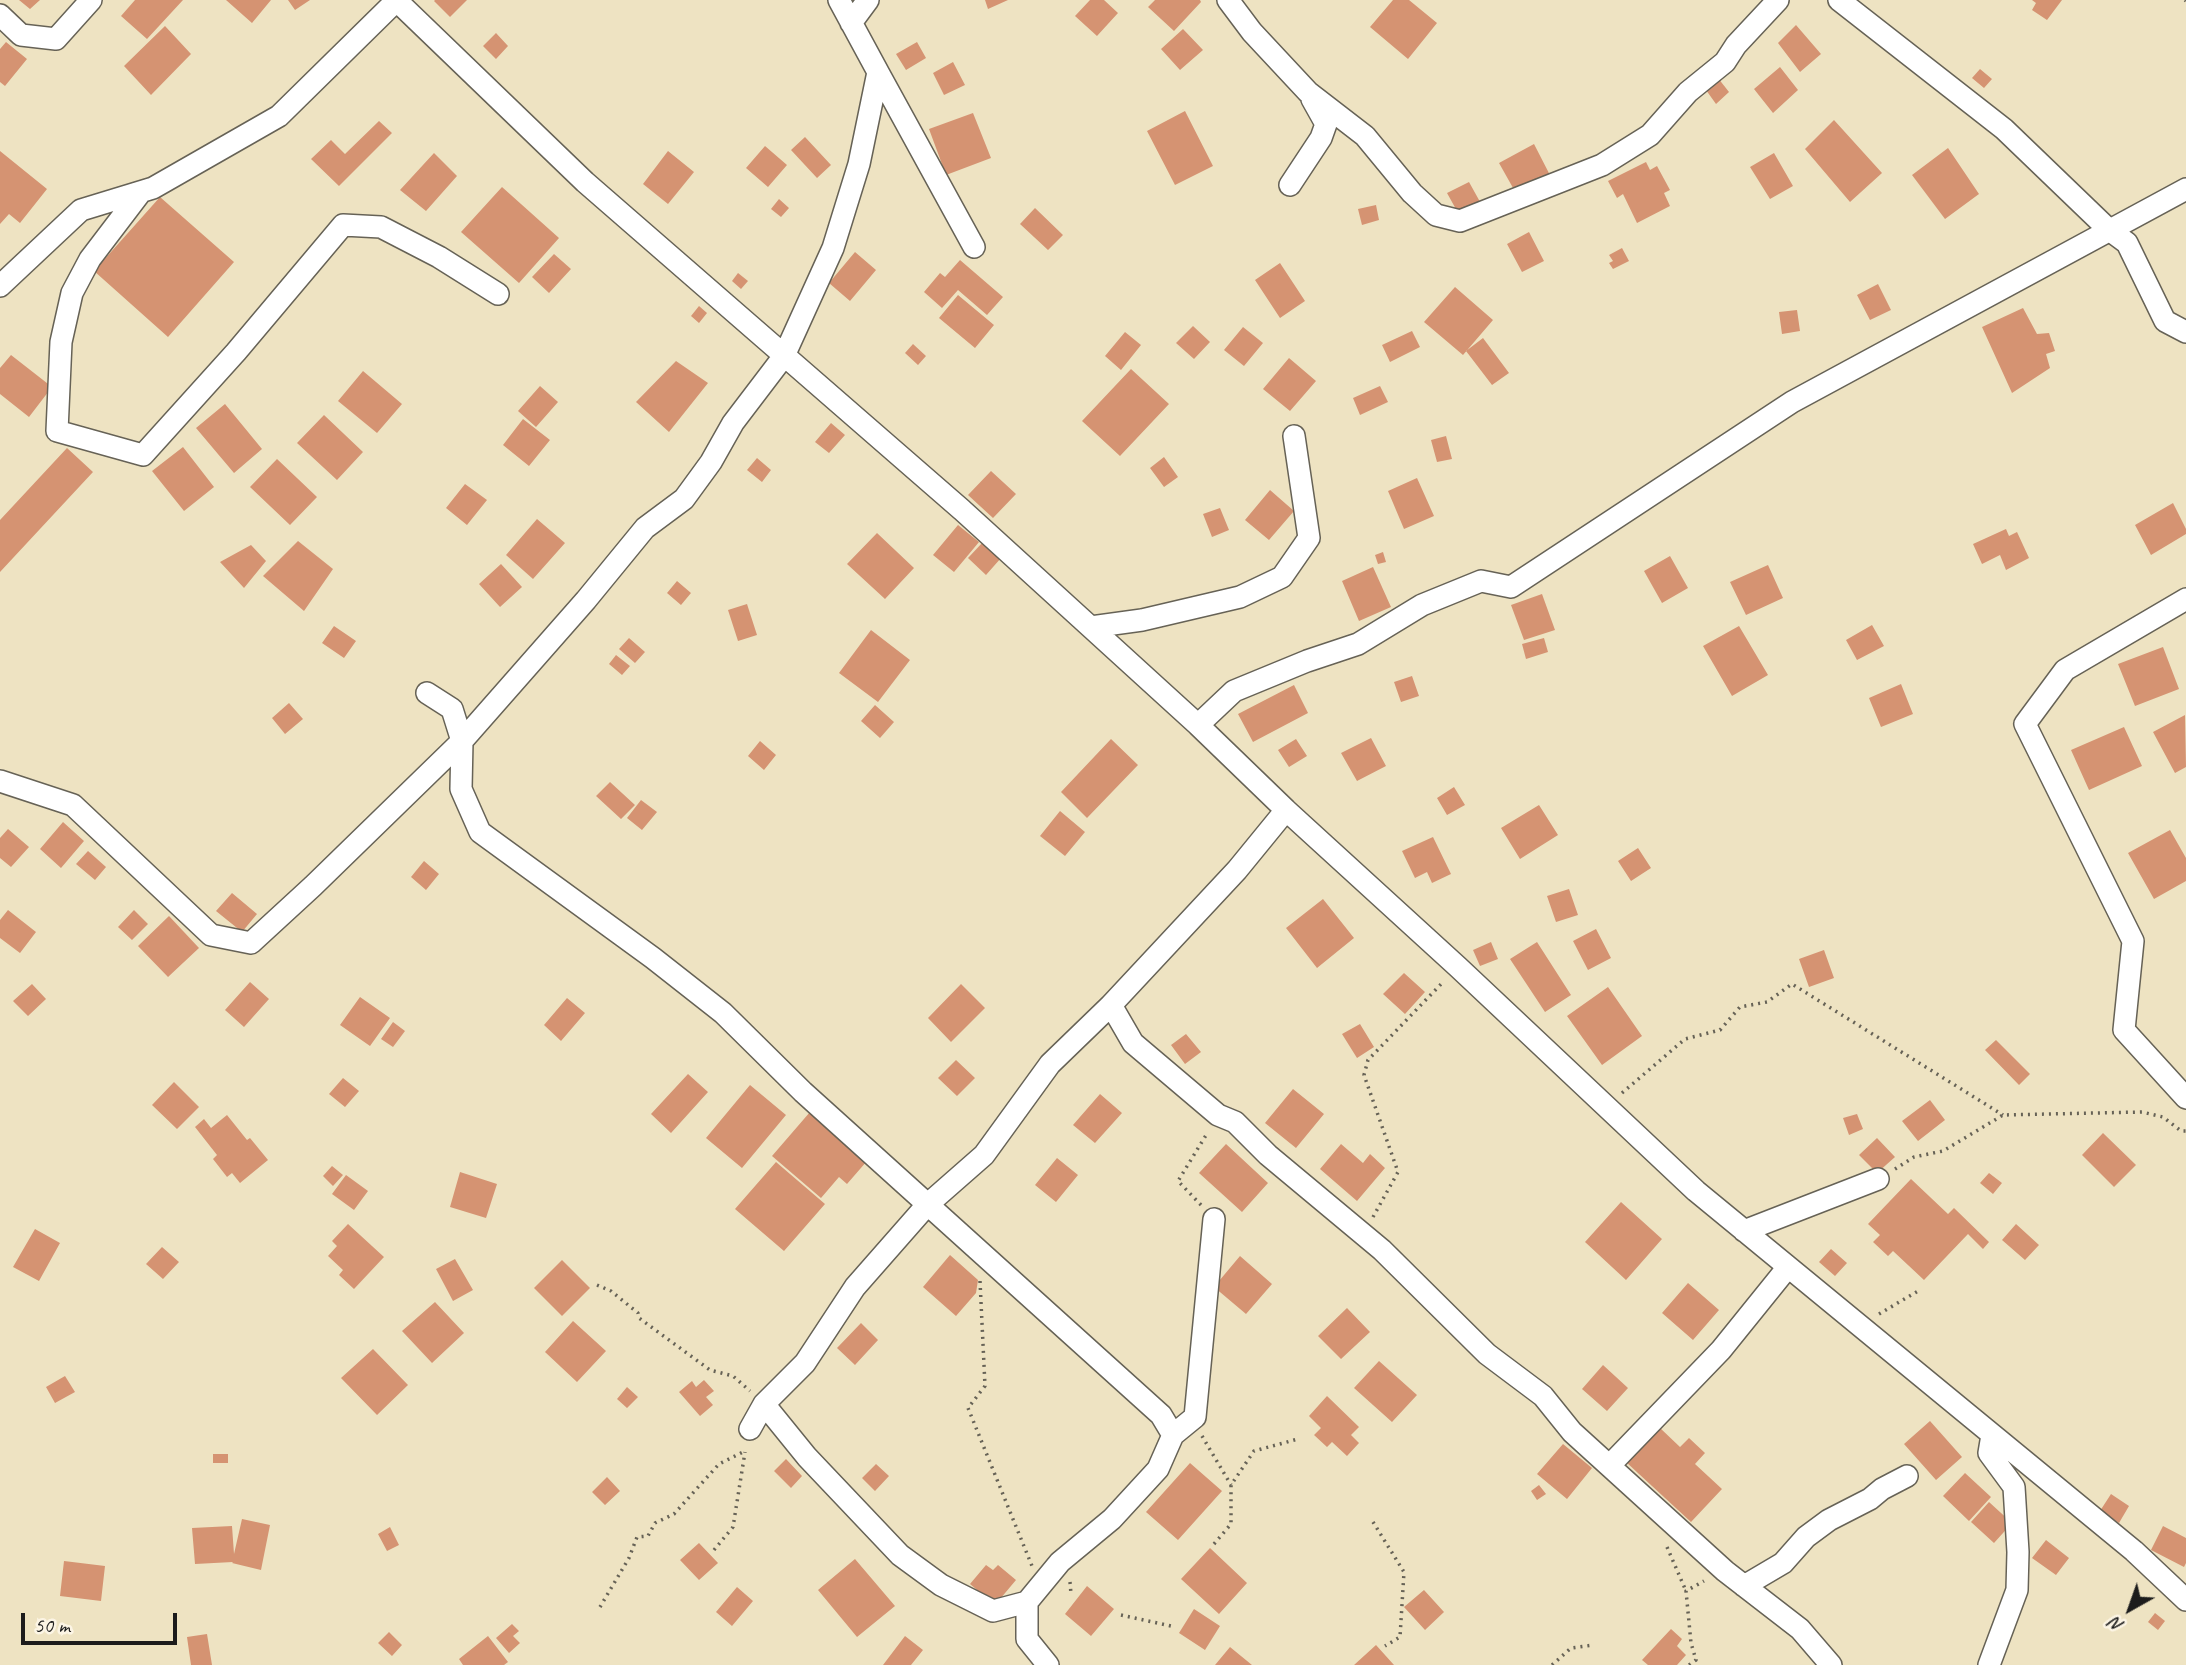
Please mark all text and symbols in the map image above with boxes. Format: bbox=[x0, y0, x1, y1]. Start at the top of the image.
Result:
north arrow bbox=[2095, 1574, 2165, 1644]
scale bar bbox=[24, 1598, 180, 1642]
text: 50 m bbox=[34, 1612, 70, 1638]
text: N bbox=[2104, 1612, 2129, 1638]

